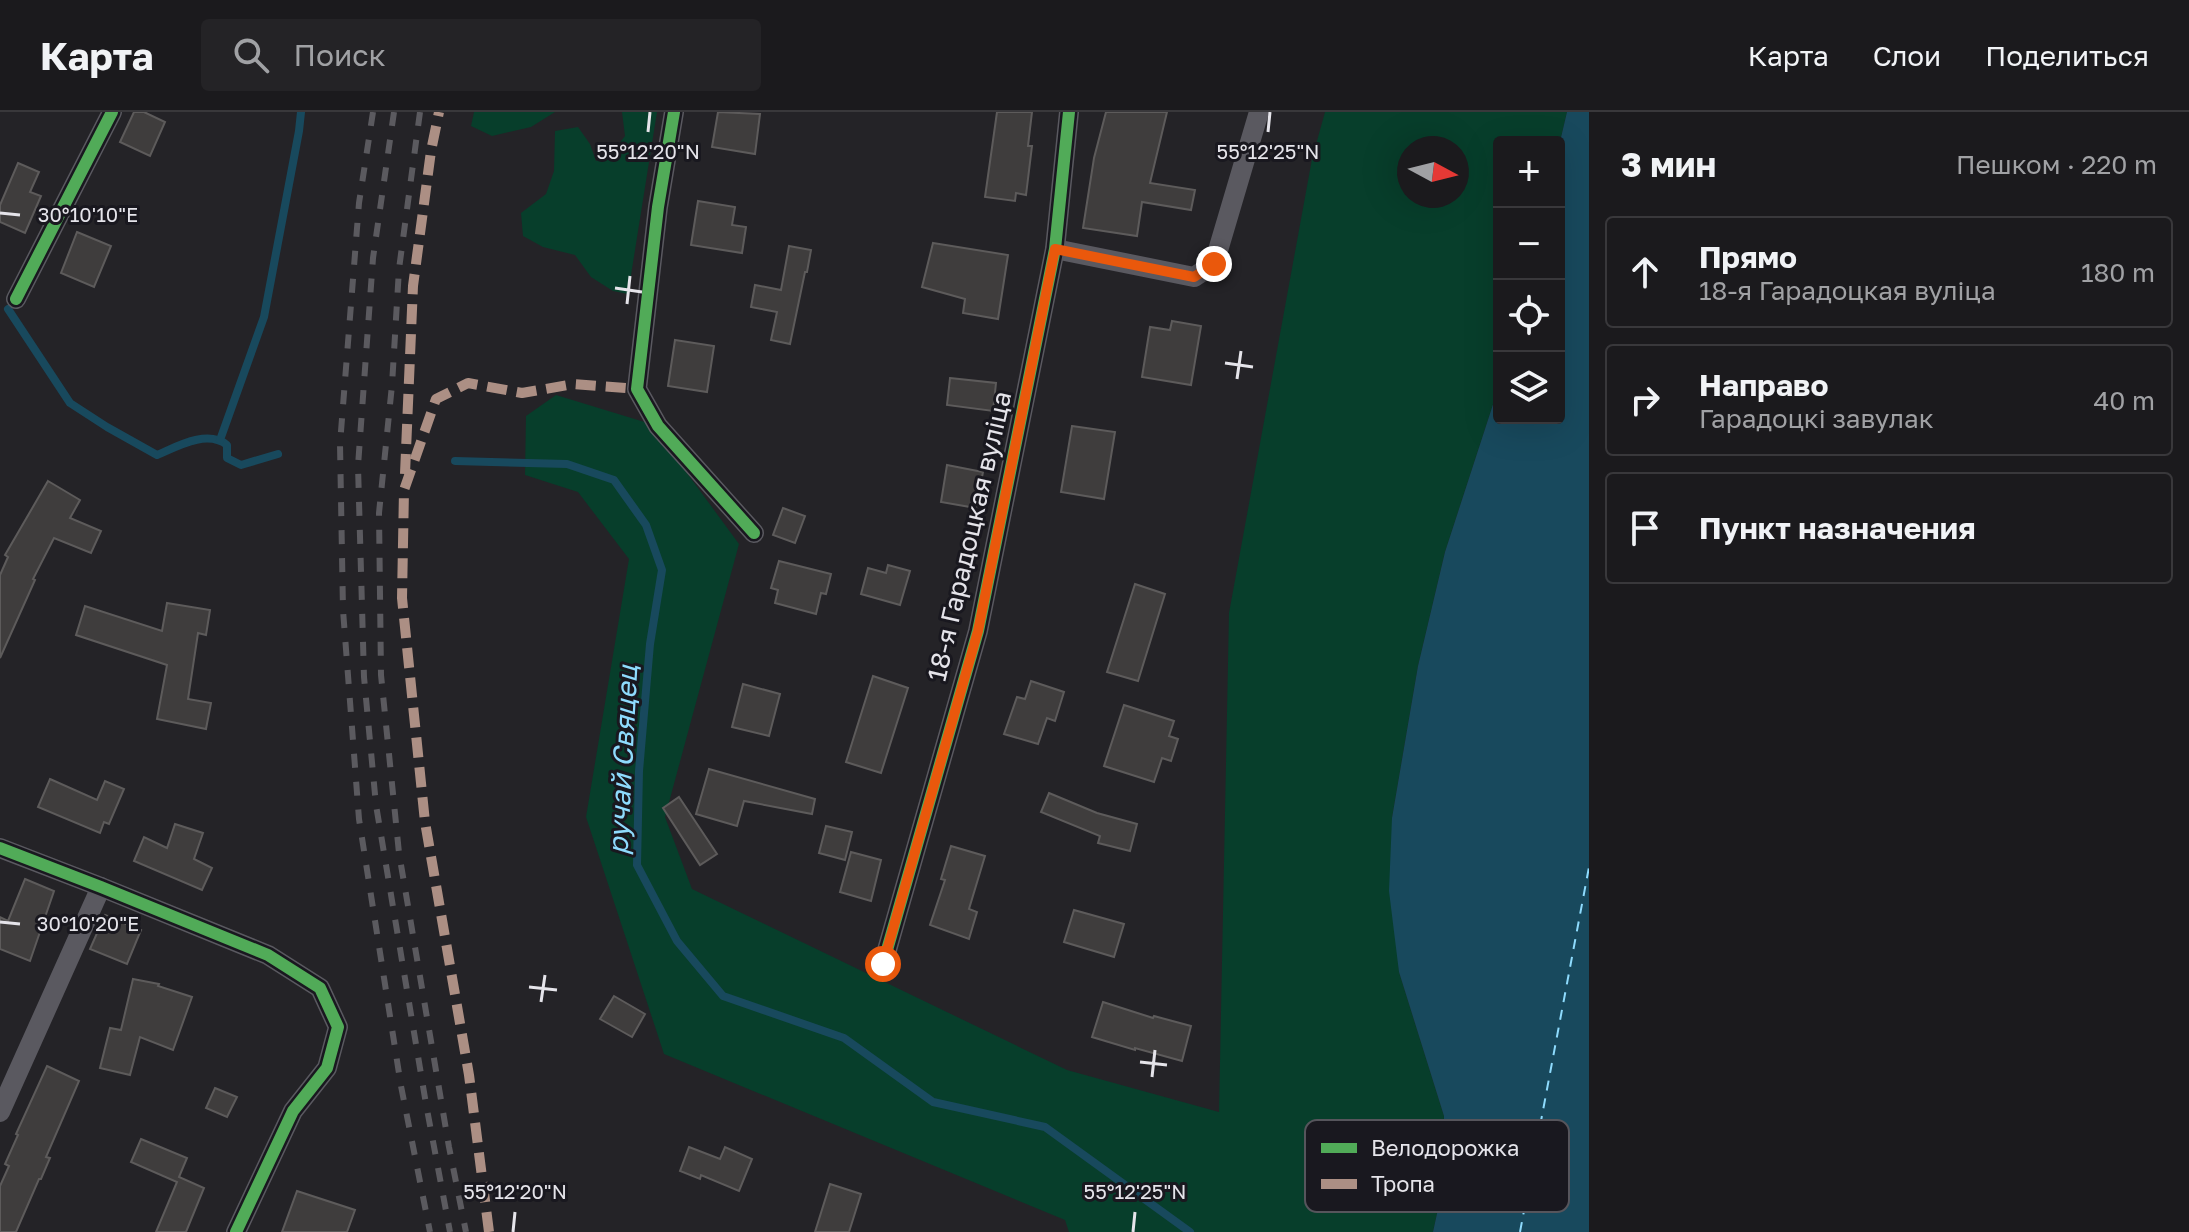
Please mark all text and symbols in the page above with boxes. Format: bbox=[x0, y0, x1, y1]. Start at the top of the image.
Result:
search box bbox=[201, 19, 761, 91]
text: Карта bbox=[40, 33, 153, 78]
icon: search bbox=[229, 33, 273, 77]
text: Поиск bbox=[293, 37, 386, 73]
text: Карта bbox=[1748, 39, 1829, 72]
text: Слои bbox=[1873, 39, 1941, 72]
text: Поделиться bbox=[1985, 39, 2149, 72]
north arrow bbox=[1397, 136, 1469, 208]
map controls bbox=[1493, 136, 1565, 424]
button: + bbox=[1493, 136, 1565, 208]
text: 55°12'20"N bbox=[596, 139, 700, 163]
text: 55°12'25"N bbox=[1217, 139, 1319, 163]
text: 3 мин bbox=[1621, 144, 1716, 184]
text: Пешком · 220 m bbox=[1956, 149, 2157, 180]
text: 30°10'10"E bbox=[38, 202, 138, 226]
button: − bbox=[1493, 208, 1565, 280]
text: Прямо bbox=[1699, 239, 1797, 275]
route end bbox=[1196, 246, 1232, 282]
icon: ahead bbox=[1623, 250, 1667, 294]
text: 180 m bbox=[2081, 257, 2155, 288]
text: 18-я Гарадоцкая вуліца bbox=[1699, 275, 1996, 306]
button: locate bbox=[1493, 280, 1565, 352]
button: layers bbox=[1493, 352, 1565, 424]
text: Направо bbox=[1699, 367, 1828, 403]
icon: right bbox=[1623, 378, 1667, 422]
text: 40 m bbox=[2094, 385, 2155, 416]
street label: 18-я Гарадоцкая вуліца bbox=[921, 388, 1017, 684]
text: Гарадоцкі завулак bbox=[1699, 403, 1934, 434]
icon: arrive bbox=[1623, 506, 1667, 550]
text: Пункт назначения bbox=[1699, 510, 1976, 546]
water label: ручай Свяцец bbox=[601, 664, 643, 856]
text: 30°10'20"E bbox=[37, 911, 139, 935]
route start bbox=[865, 946, 901, 982]
legend bbox=[1305, 1120, 1569, 1212]
text: Велодорожка bbox=[1371, 1134, 1519, 1161]
text: Тропа bbox=[1371, 1170, 1435, 1197]
text: 55°12'20"N bbox=[463, 1179, 567, 1203]
text: 55°12'25"N bbox=[1084, 1179, 1186, 1203]

